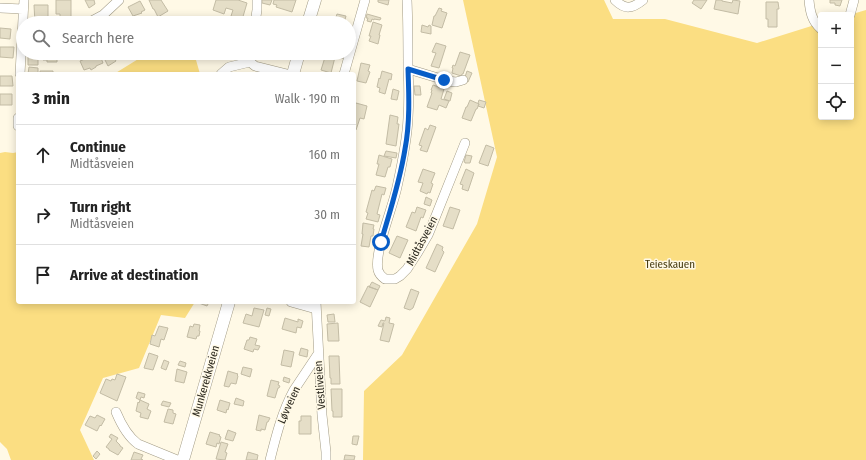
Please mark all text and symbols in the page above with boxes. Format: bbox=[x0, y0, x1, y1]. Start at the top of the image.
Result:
map controls bbox=[818, 12, 854, 120]
button: + bbox=[818, 12, 854, 48]
search box bbox=[16, 16, 356, 60]
icon: search bbox=[30, 27, 52, 49]
text: Search here bbox=[62, 29, 134, 47]
button: − bbox=[818, 48, 854, 84]
route end bbox=[435, 71, 453, 89]
button: locate bbox=[818, 84, 854, 120]
text: 3 min bbox=[32, 88, 70, 109]
text: Walk · 190 m bbox=[275, 91, 340, 106]
text: Continue bbox=[70, 138, 126, 156]
icon: ahead bbox=[32, 144, 54, 166]
text: 160 m bbox=[309, 147, 340, 162]
text: Midtåsveien bbox=[70, 156, 134, 171]
text: Turn right bbox=[70, 198, 131, 216]
icon: right bbox=[32, 204, 54, 226]
text: 30 m bbox=[314, 207, 340, 222]
street label: Midtåsveien bbox=[404, 214, 440, 268]
text: Midtåsveien bbox=[70, 216, 134, 231]
route start bbox=[372, 233, 390, 251]
park label: Teieskauen bbox=[645, 258, 695, 271]
icon: arrive bbox=[32, 264, 54, 286]
text: Arrive at destination bbox=[70, 266, 198, 284]
street label: Munkerekkveien bbox=[190, 344, 222, 418]
street label: Vestliveien bbox=[312, 360, 328, 410]
street label: Løvveien bbox=[275, 384, 303, 426]

